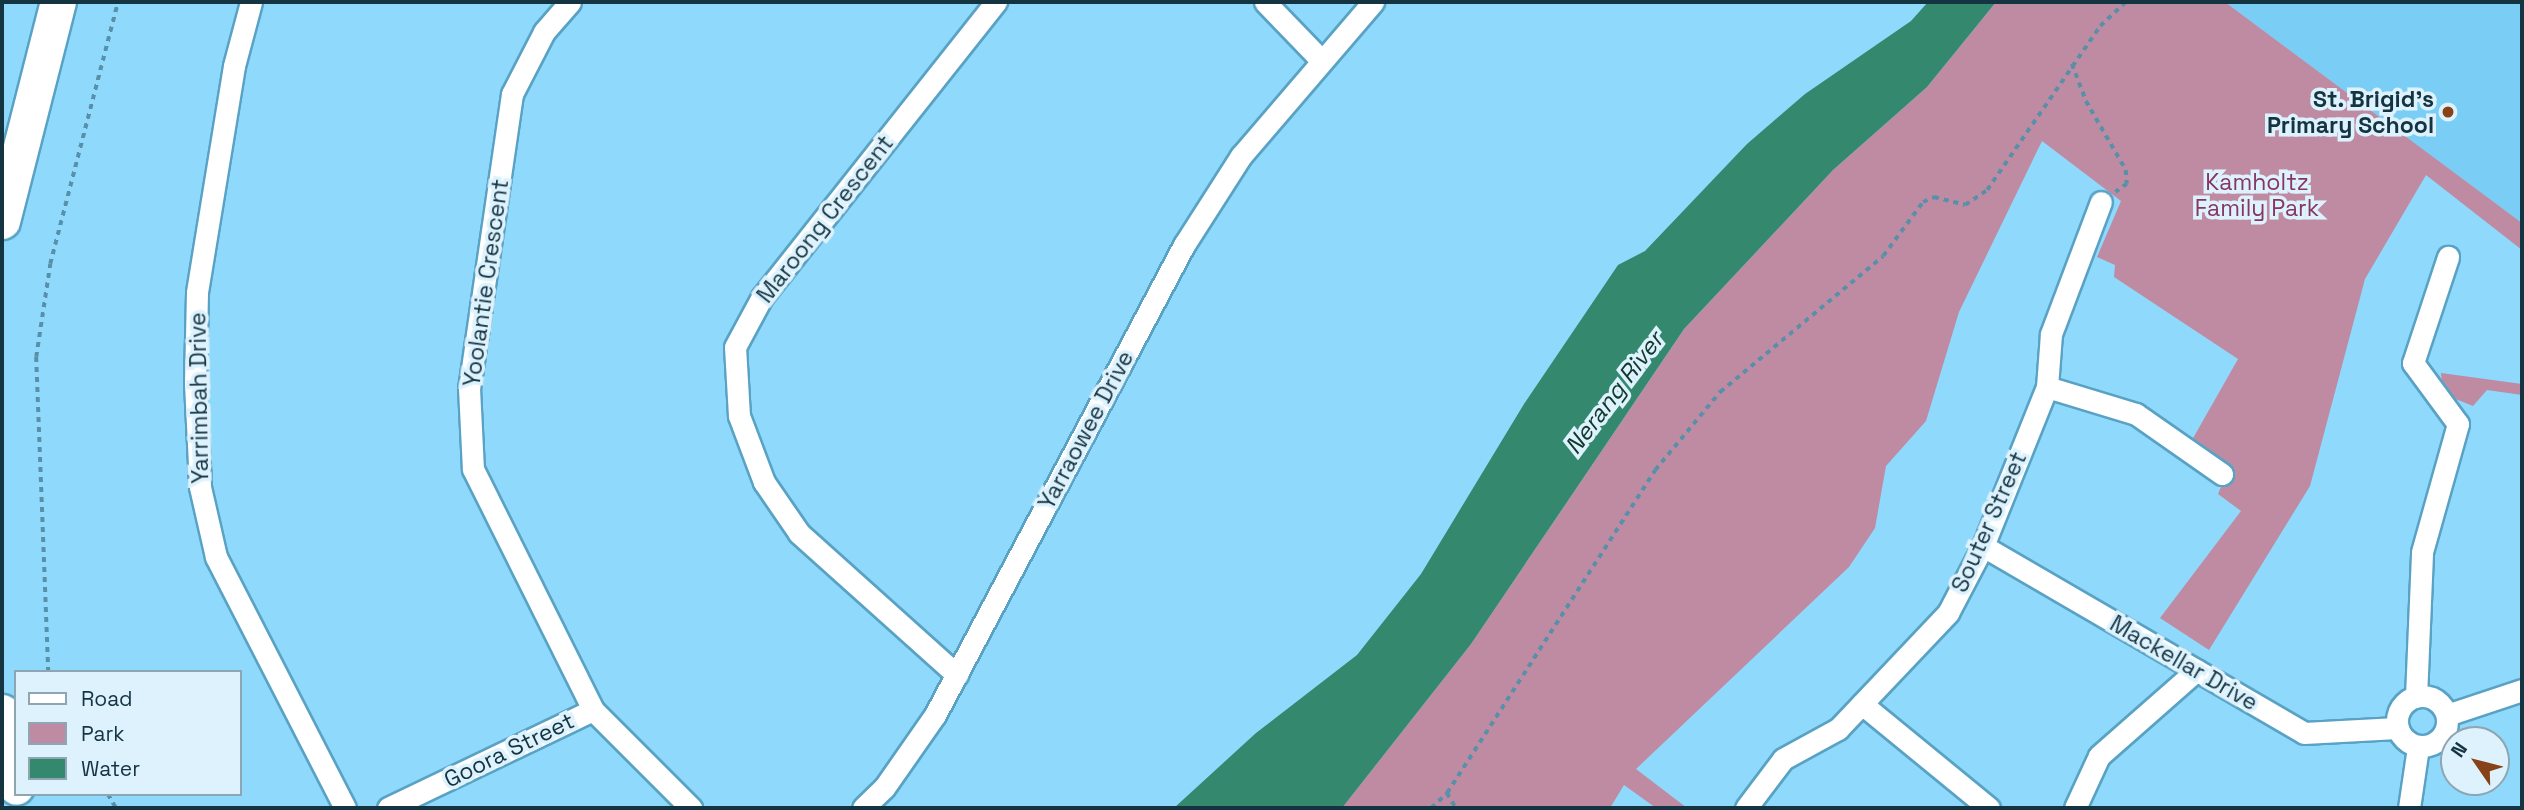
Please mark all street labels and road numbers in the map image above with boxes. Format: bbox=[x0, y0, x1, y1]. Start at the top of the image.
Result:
street label: Maroong Crescent bbox=[751, 130, 899, 308]
street label: Yoolantie Crescent bbox=[458, 177, 514, 389]
street label: Yarrimbah Drive bbox=[184, 312, 214, 484]
street label: Yarraowee Drive bbox=[1033, 346, 1139, 514]
street label: Souter Street bbox=[1946, 447, 2032, 597]
street label: Mackellar Drive bbox=[2105, 610, 2263, 716]
street label: Goora Street bbox=[439, 707, 579, 793]

